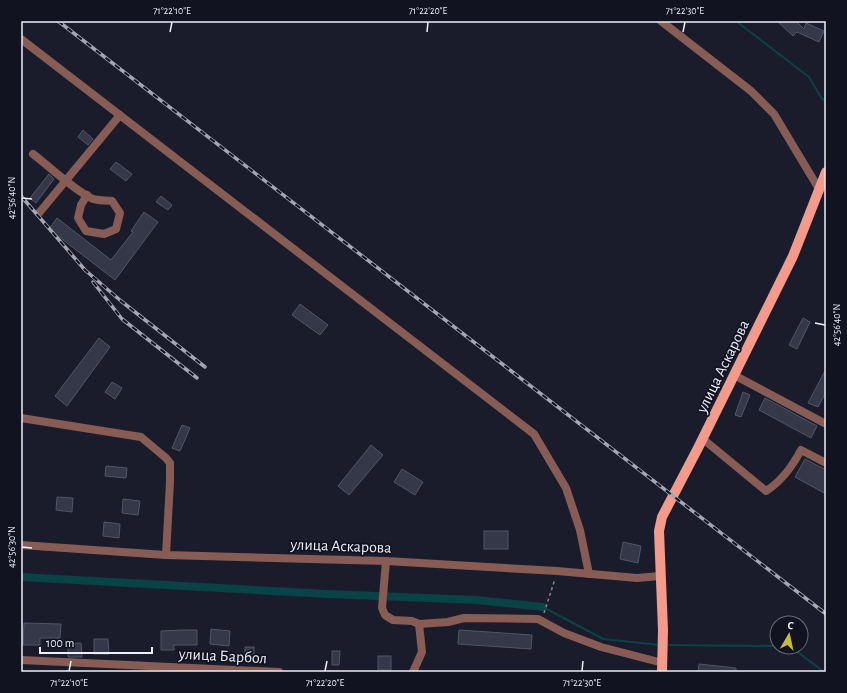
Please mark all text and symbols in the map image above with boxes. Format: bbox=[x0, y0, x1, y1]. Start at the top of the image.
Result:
text: 71°22'10"E bbox=[153, 6, 191, 16]
text: 71°22'20"E bbox=[409, 6, 448, 16]
text: 71°22'30"E bbox=[666, 6, 704, 16]
text: 42°56'40"N bbox=[7, 177, 17, 219]
text: 42°56'40"N bbox=[832, 304, 842, 346]
street label: улица Аскарова bbox=[693, 318, 753, 417]
text: 42°56'30"N bbox=[7, 526, 17, 568]
street label: улица Аскарова bbox=[289, 536, 392, 557]
north arrow bbox=[769, 615, 809, 655]
text: С bbox=[787, 620, 794, 632]
scale bar bbox=[40, 629, 152, 655]
text: 100 m bbox=[46, 637, 74, 649]
street label: улица Барбол bbox=[177, 646, 268, 667]
text: 71°22'10"E bbox=[50, 678, 88, 688]
text: 71°22'20"E bbox=[306, 678, 345, 688]
text: 71°22'30"E bbox=[563, 678, 601, 688]

